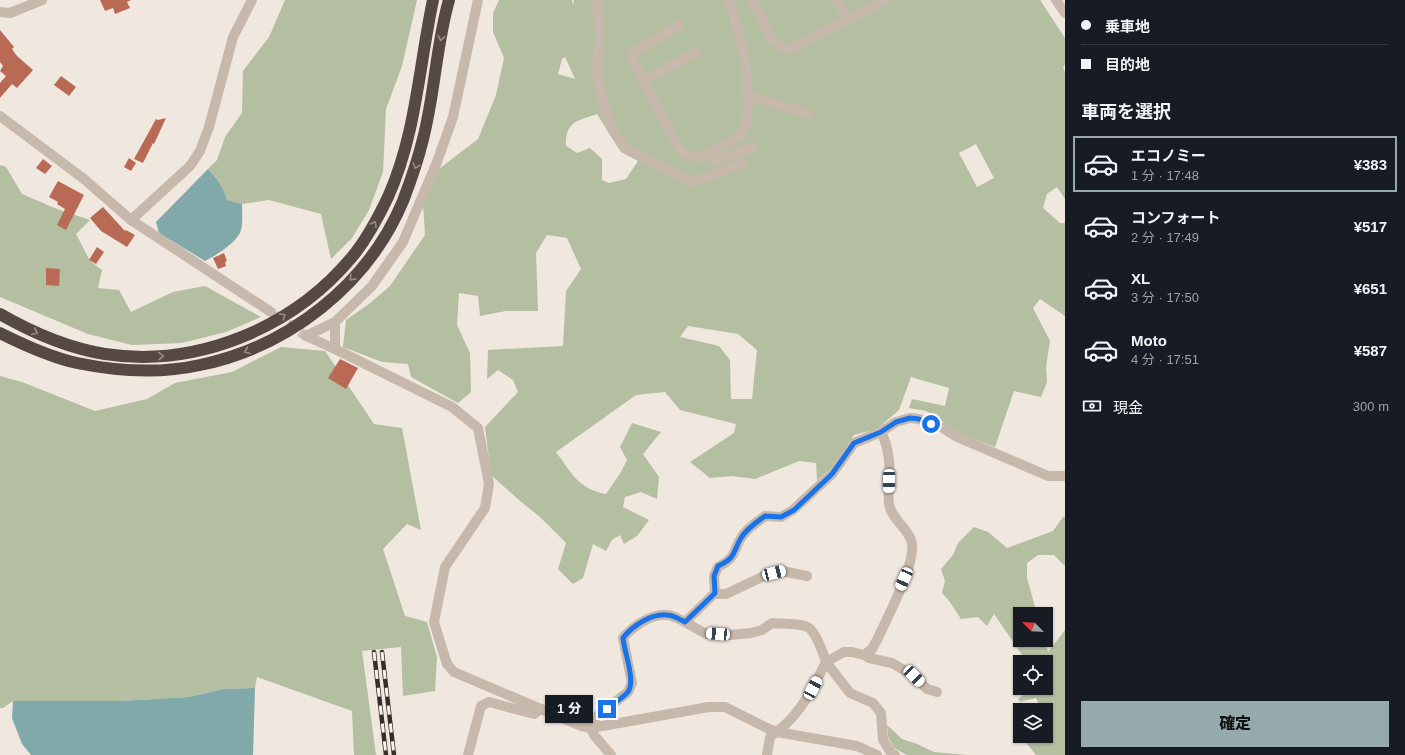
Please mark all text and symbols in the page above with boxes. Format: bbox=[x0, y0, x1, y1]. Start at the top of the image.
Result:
text: 乗車地 bbox=[1105, 18, 1150, 35]
one-way arrow bbox=[437, 35, 446, 41]
text: 目的地 bbox=[1105, 56, 1150, 73]
text: 車両を選択 bbox=[1081, 102, 1171, 122]
icon: car bbox=[1083, 146, 1119, 182]
text: エコノミー bbox=[1131, 147, 1206, 164]
text: ¥383 bbox=[1354, 156, 1387, 173]
one-way arrow bbox=[412, 162, 421, 169]
text: 1 分 · 17:48 bbox=[1131, 168, 1199, 183]
icon: car bbox=[1083, 208, 1119, 244]
text: コンフォート bbox=[1131, 209, 1221, 226]
text: ¥517 bbox=[1354, 218, 1387, 235]
one-way arrow bbox=[369, 221, 376, 228]
text: 2 分 · 17:49 bbox=[1131, 230, 1199, 245]
icon: car bbox=[1083, 270, 1119, 306]
text: XL bbox=[1131, 270, 1150, 287]
one-way arrow bbox=[350, 273, 357, 281]
text: ¥651 bbox=[1354, 280, 1387, 297]
text: 3 分 · 17:50 bbox=[1131, 290, 1199, 305]
one-way arrow bbox=[279, 313, 286, 320]
one-way arrow bbox=[30, 327, 38, 335]
icon: car bbox=[1083, 332, 1119, 368]
text: Moto bbox=[1131, 332, 1167, 349]
text: ¥587 bbox=[1354, 342, 1387, 359]
one-way arrow bbox=[243, 346, 250, 355]
one-way arrow bbox=[158, 352, 164, 360]
text: 4 分 · 17:51 bbox=[1131, 352, 1199, 367]
icon: cash bbox=[1081, 395, 1103, 417]
text: 現金 bbox=[1113, 399, 1143, 416]
text: 300 m bbox=[1353, 399, 1389, 414]
route start bbox=[922, 415, 940, 433]
car bbox=[883, 469, 895, 493]
car bbox=[761, 564, 787, 582]
car bbox=[894, 566, 914, 592]
north arrow bbox=[1013, 607, 1053, 647]
map controls bbox=[1013, 607, 1053, 743]
car bbox=[706, 627, 730, 641]
button: locate bbox=[1013, 655, 1053, 695]
car bbox=[901, 663, 927, 689]
car bbox=[802, 675, 824, 701]
callout: 1 分 bbox=[545, 695, 593, 723]
route end bbox=[598, 700, 616, 718]
text: 1 分 bbox=[557, 701, 581, 716]
button: 確定 bbox=[1081, 701, 1389, 747]
button: layers bbox=[1013, 703, 1053, 743]

